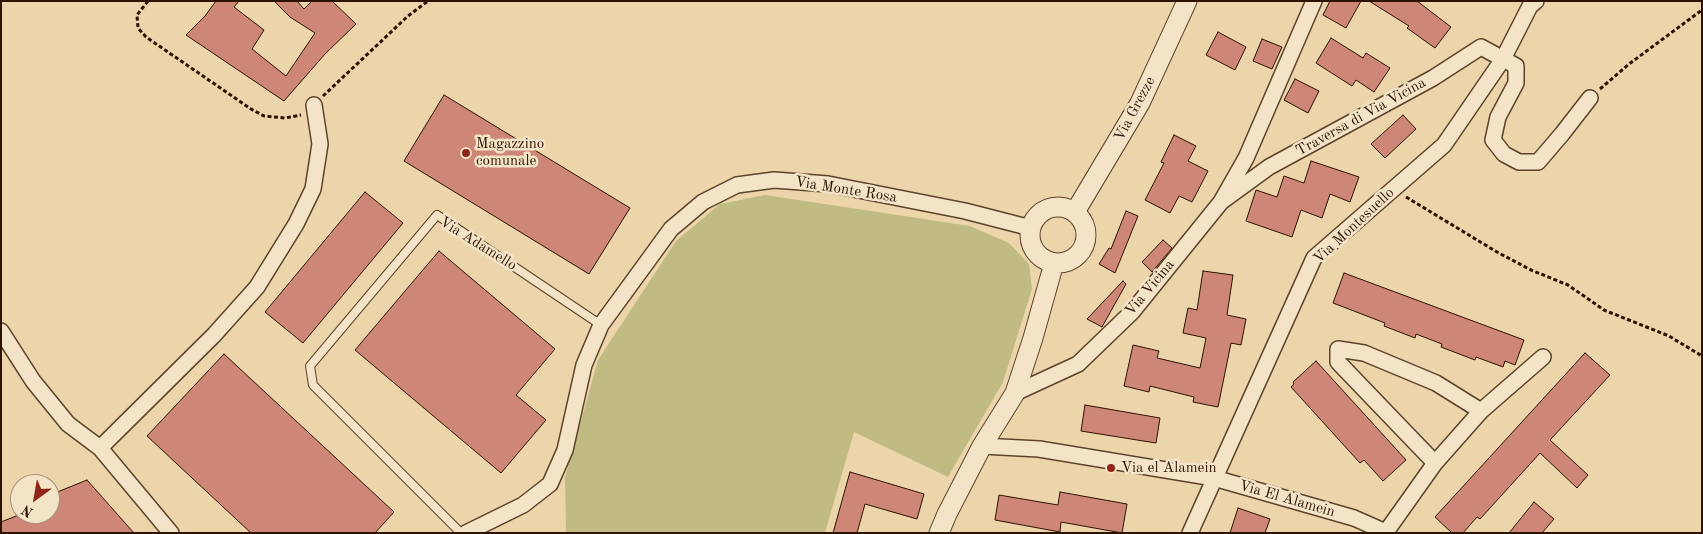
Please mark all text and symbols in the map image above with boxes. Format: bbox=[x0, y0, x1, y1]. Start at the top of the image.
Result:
street label: Via Grezze bbox=[1110, 74, 1160, 144]
street label: Traversa di Via Vicina bbox=[1293, 74, 1429, 160]
place label: Magazzino comunale bbox=[476, 135, 544, 170]
marker: Magazzino comunale bbox=[460, 147, 472, 159]
street label: Via Monte Rosa bbox=[794, 173, 898, 207]
street label: Via Montesuello bbox=[1310, 184, 1398, 268]
street label: Via Adamello bbox=[436, 213, 520, 275]
street label: Via Vicina bbox=[1121, 256, 1179, 320]
place label: Via el Alamein bbox=[1121, 459, 1217, 477]
marker: Via el Alamein bbox=[1105, 462, 1117, 474]
north arrow bbox=[10, 474, 60, 524]
street label: Via El Alamein bbox=[1237, 477, 1337, 521]
text: N bbox=[19, 502, 36, 520]

